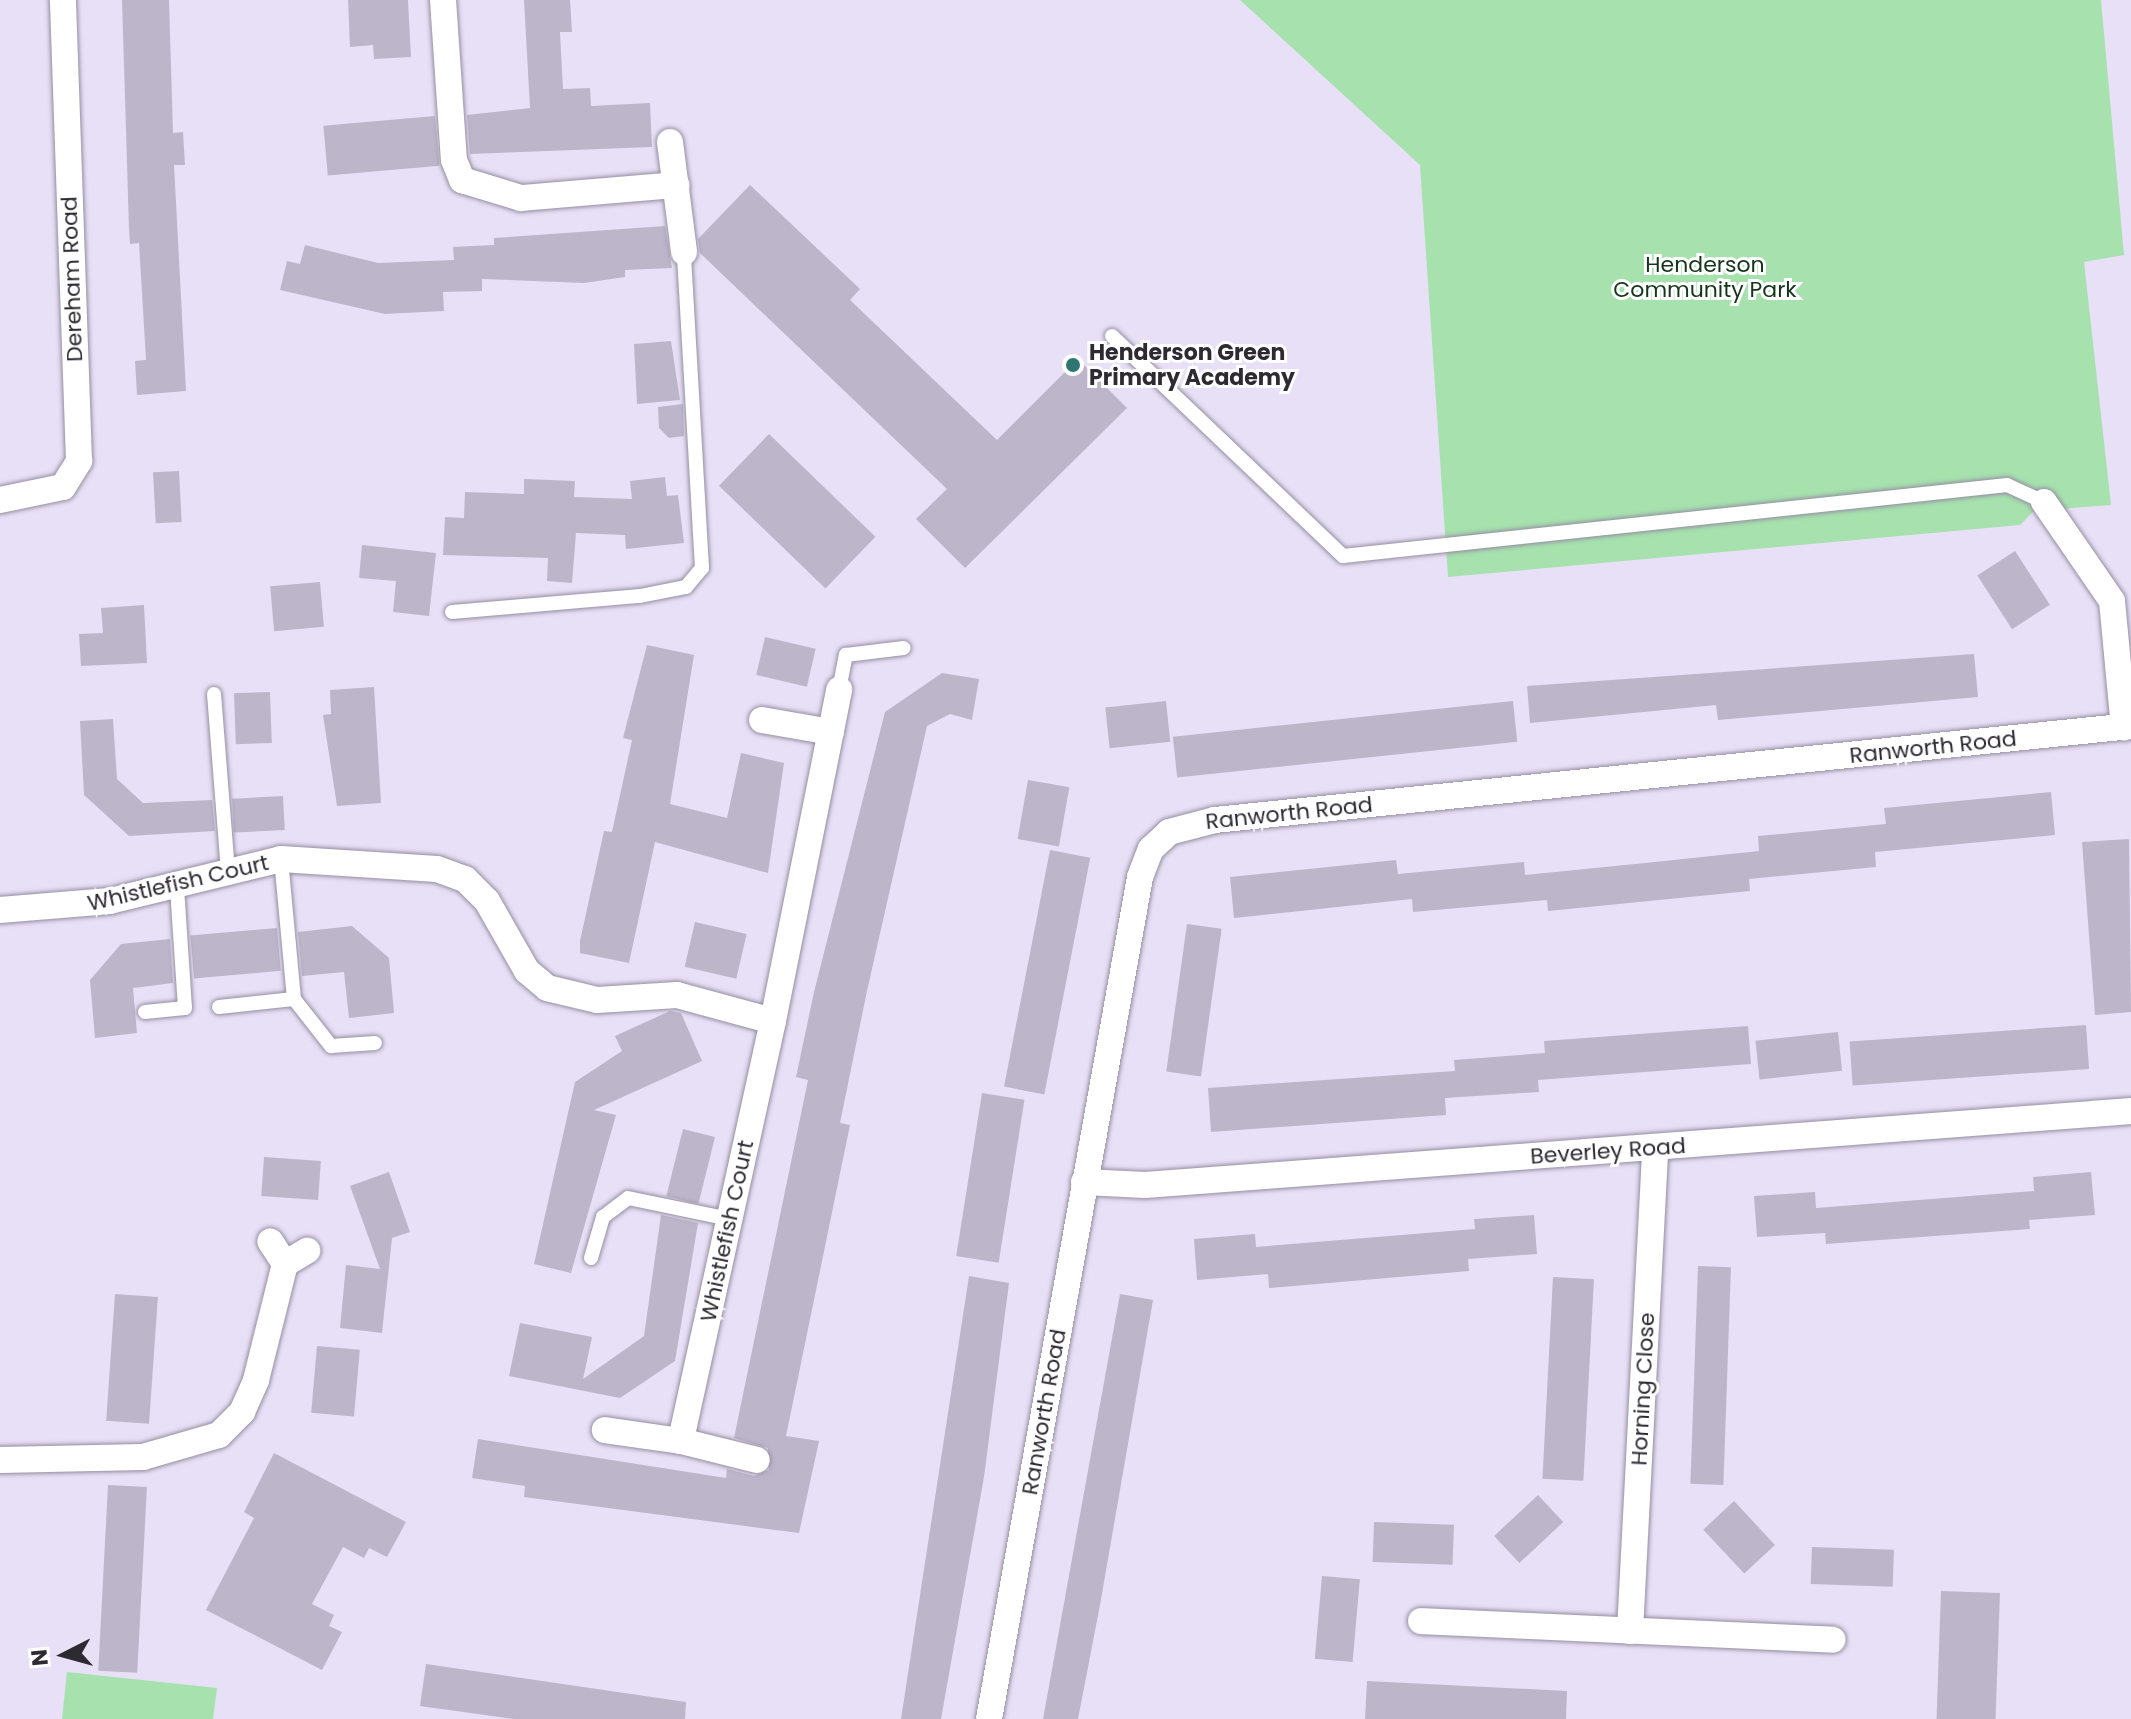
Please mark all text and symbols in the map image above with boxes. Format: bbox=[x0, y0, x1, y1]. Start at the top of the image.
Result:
street label: Dereham Road bbox=[56, 196, 88, 362]
park label: Henderson Community Park bbox=[1613, 251, 1797, 302]
place label: Henderson Green Primary Academy bbox=[1089, 339, 1295, 390]
marker: Henderson Green Primary Academy bbox=[1064, 356, 1082, 374]
street label: Ranworth Road bbox=[1848, 725, 2018, 769]
street label: Ranworth Road bbox=[1204, 791, 1374, 835]
street label: Whistlefish Court bbox=[85, 849, 271, 917]
street label: Beverley Road bbox=[1529, 1132, 1687, 1170]
street label: Whistlefish Court bbox=[695, 1138, 759, 1324]
street label: Horning Close bbox=[1626, 1312, 1660, 1466]
street label: Ranworth Road bbox=[1016, 1327, 1072, 1497]
north arrow bbox=[24, 1615, 104, 1695]
text: N bbox=[23, 1648, 56, 1667]

